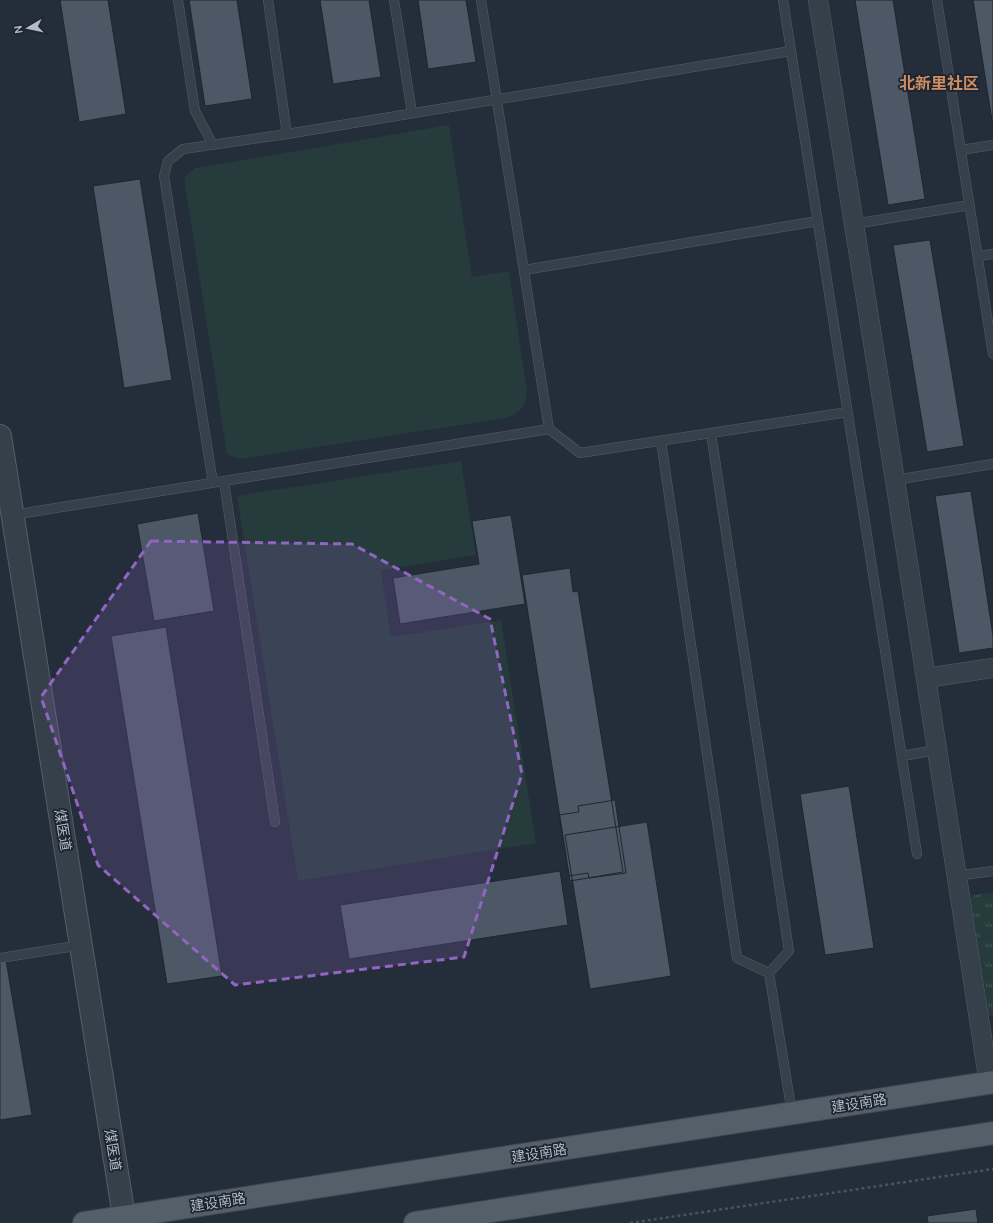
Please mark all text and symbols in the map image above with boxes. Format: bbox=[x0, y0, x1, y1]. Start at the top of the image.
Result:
north arrow bbox=[8, 8, 48, 48]
text: N bbox=[12, 25, 25, 35]
district label: 北新里社区 bbox=[899, 74, 979, 92]
street label: 煤医道 bbox=[52, 808, 74, 852]
street label: 建设南路 bbox=[830, 1091, 888, 1115]
street label: 煤医道 bbox=[102, 1128, 124, 1172]
street label: 建设南路 bbox=[510, 1141, 568, 1165]
street label: 建设南路 bbox=[189, 1190, 247, 1214]

